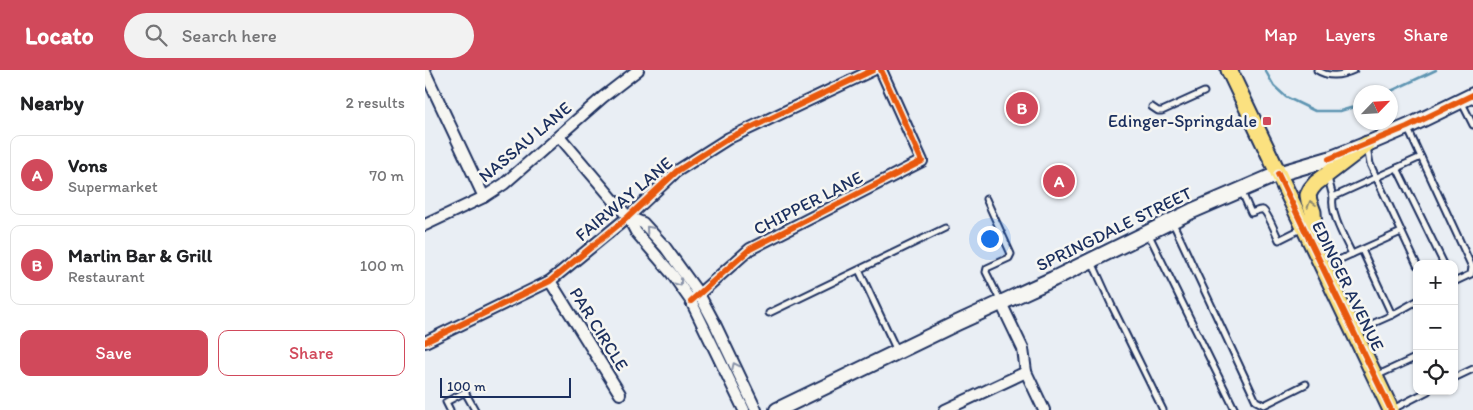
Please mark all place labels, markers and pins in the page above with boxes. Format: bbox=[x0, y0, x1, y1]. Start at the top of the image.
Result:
pin: B bbox=[1006, 89, 1038, 127]
place label: Edinger-Springdale bbox=[1108, 110, 1257, 132]
marker: Edinger-Springdale bbox=[1261, 115, 1273, 127]
pin: A bbox=[1043, 162, 1075, 200]

